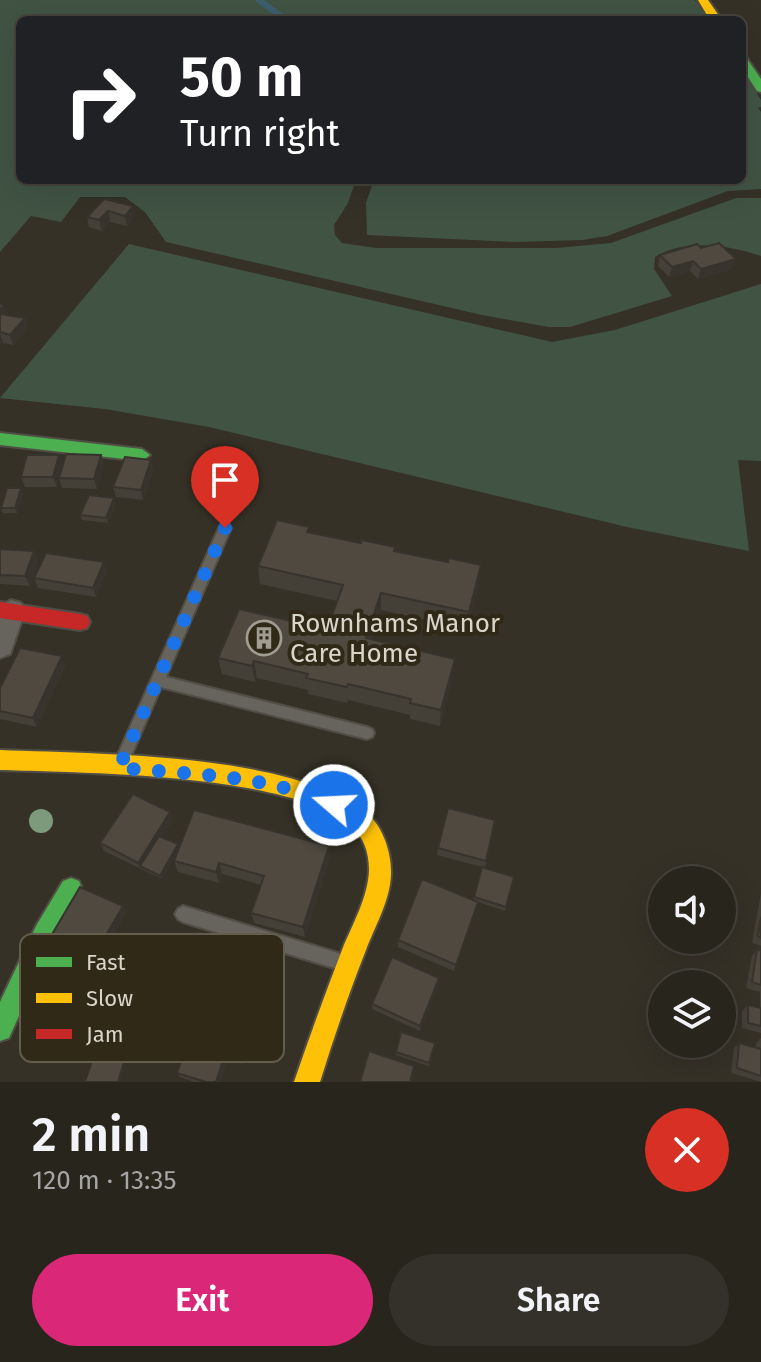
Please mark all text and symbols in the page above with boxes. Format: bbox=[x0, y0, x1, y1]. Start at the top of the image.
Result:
text: 50 m bbox=[180, 44, 303, 111]
icon: right bbox=[48, 48, 152, 152]
text: Turn right bbox=[180, 112, 340, 156]
pin bbox=[191, 446, 259, 528]
icon: arrive bbox=[203, 458, 247, 502]
place label: Rownhams Manor Care Home bbox=[290, 608, 500, 669]
building icon: Rownhams Manor Care Home bbox=[245, 619, 283, 657]
position arrow bbox=[292, 763, 376, 847]
map controls bbox=[648, 866, 736, 1058]
button: sound bbox=[648, 866, 736, 954]
legend bbox=[20, 934, 284, 1062]
text: Fast bbox=[86, 949, 126, 976]
button: layers bbox=[648, 970, 736, 1058]
text: Slow bbox=[86, 985, 133, 1012]
text: Jam bbox=[86, 1021, 124, 1048]
text: 2 min bbox=[32, 1106, 150, 1164]
button: close bbox=[645, 1108, 729, 1192]
text: 120 m · 13:35 bbox=[32, 1165, 177, 1196]
button: Exit bbox=[32, 1254, 373, 1346]
button: Share bbox=[389, 1254, 729, 1346]

